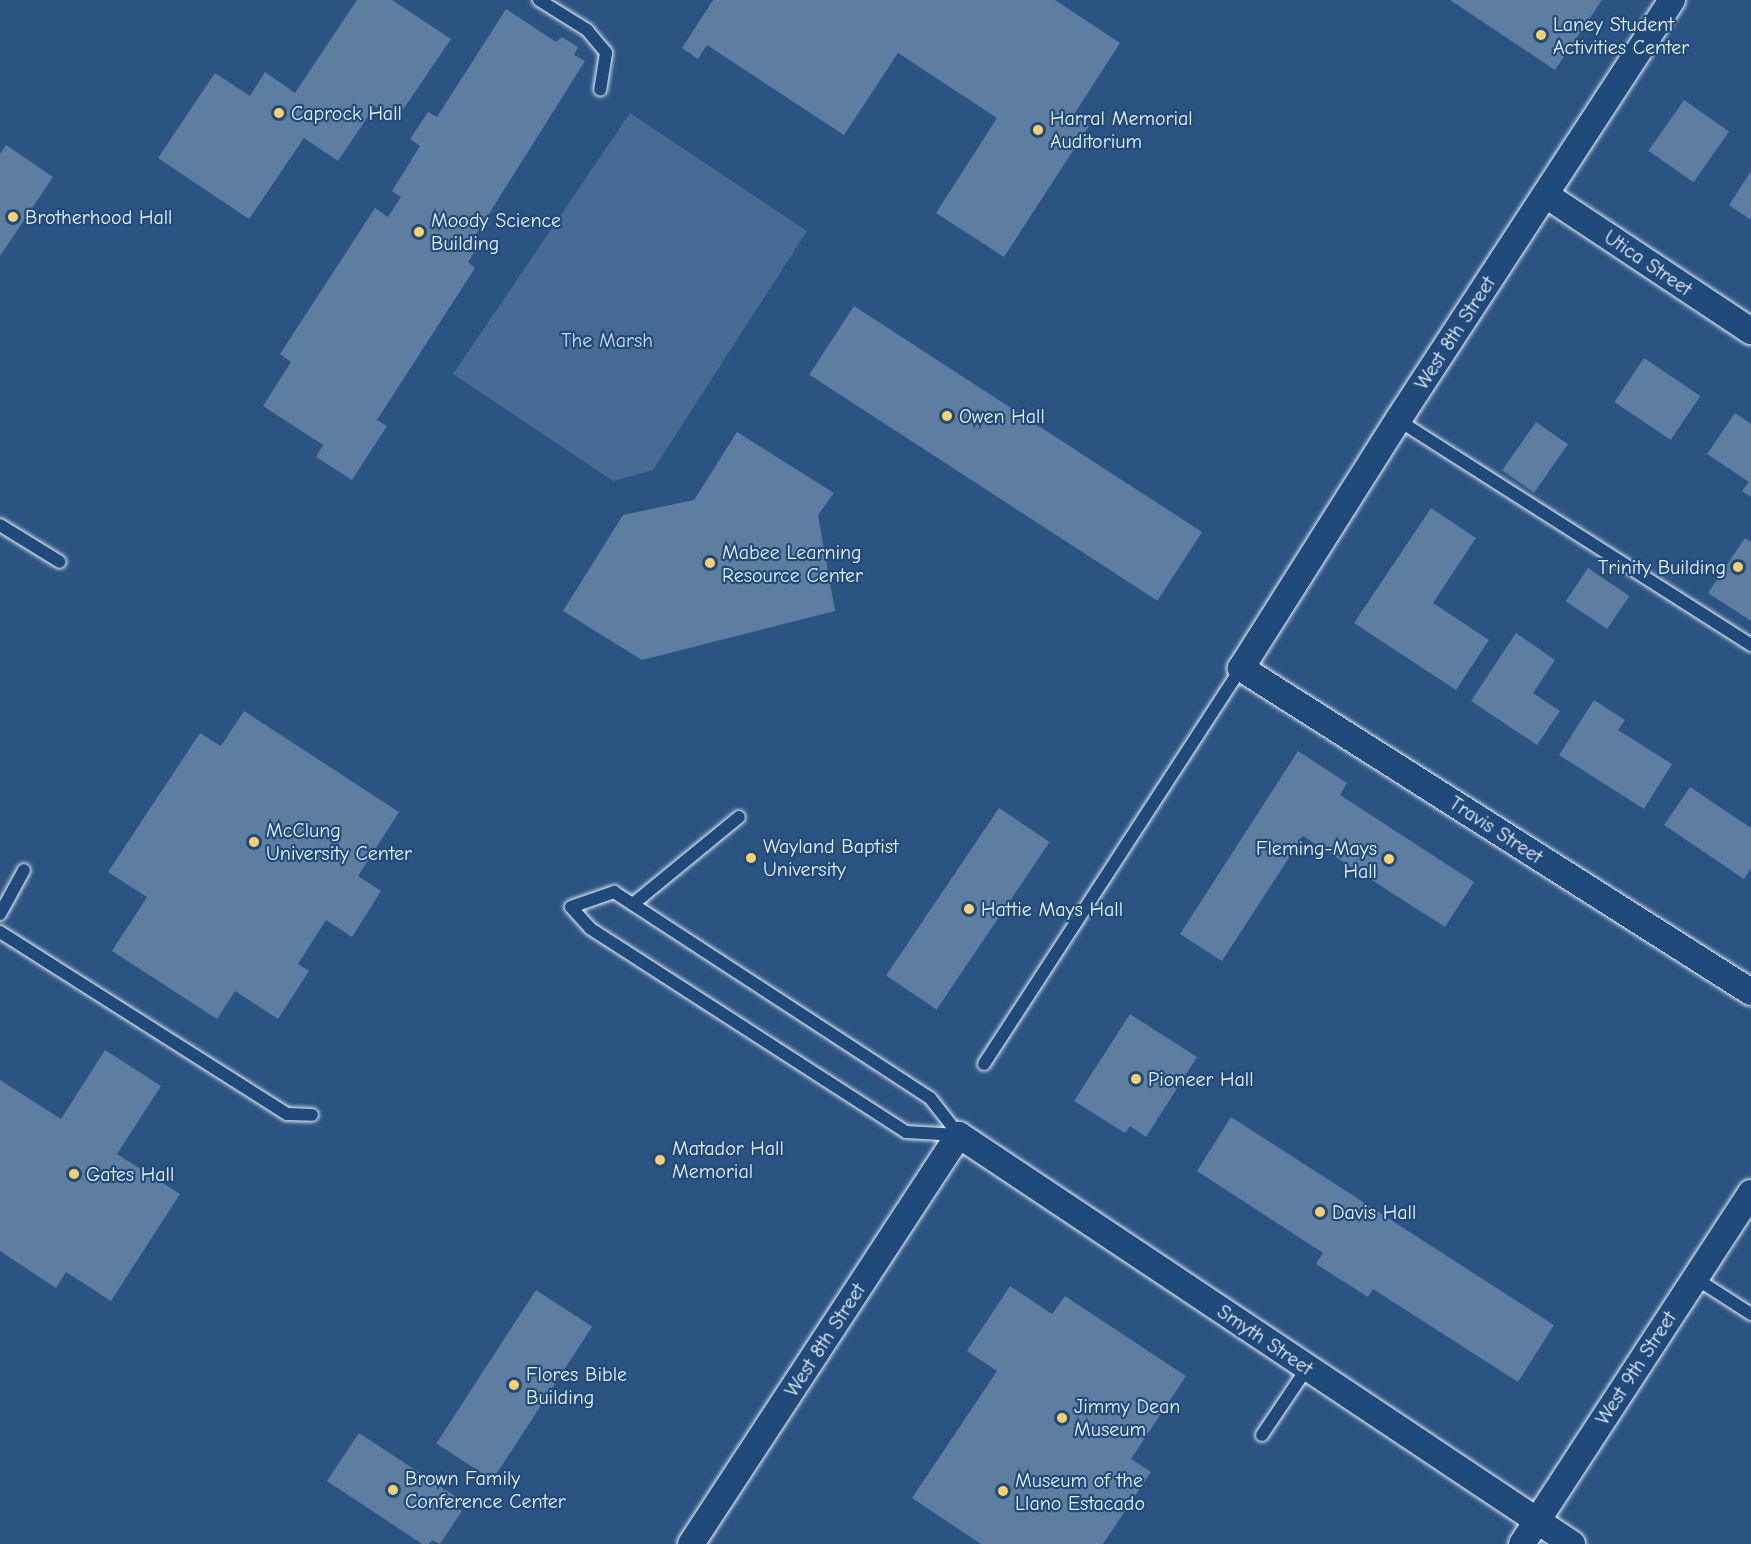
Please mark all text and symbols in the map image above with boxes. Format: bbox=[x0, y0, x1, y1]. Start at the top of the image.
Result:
place label: Laney Student Activities Center bbox=[1553, 12, 1689, 59]
marker: Laney Student Activities Center bbox=[1534, 28, 1548, 42]
place label: Caprock Hall bbox=[291, 101, 402, 125]
marker: Caprock Hall bbox=[272, 106, 286, 120]
place label: Harral Memorial Auditorium bbox=[1050, 106, 1193, 153]
marker: Harral Memorial Auditorium bbox=[1031, 123, 1045, 137]
place label: Brotherhood Hall bbox=[25, 205, 172, 229]
place label: Moody Science Building bbox=[431, 208, 561, 255]
marker: Brotherhood Hall bbox=[6, 210, 20, 224]
marker: Moody Science Building bbox=[412, 225, 426, 239]
street label: Utica Street bbox=[1600, 225, 1696, 301]
street label: West 8th Street bbox=[1409, 272, 1501, 394]
park label: The Marsh bbox=[561, 328, 653, 352]
place label: Owen Hall bbox=[959, 404, 1045, 428]
marker: Owen Hall bbox=[940, 409, 954, 423]
place label: Mabee Learning Resource Center bbox=[722, 540, 863, 587]
place label: Trinity Building bbox=[1598, 555, 1726, 579]
marker: Mabee Learning Resource Center bbox=[703, 556, 717, 570]
marker: Trinity Building bbox=[1731, 560, 1745, 574]
street label: Travis Street bbox=[1445, 791, 1547, 869]
place label: McClung University Center bbox=[266, 819, 412, 866]
place label: Wayland Baptist University bbox=[763, 834, 899, 881]
marker: McClung University Center bbox=[247, 835, 261, 849]
place label: Fleming-Mays Hall bbox=[1256, 836, 1377, 883]
marker: Wayland Baptist University bbox=[744, 851, 758, 865]
marker: Fleming-Mays Hall bbox=[1382, 852, 1396, 866]
place label: Hattie Mays Hall bbox=[981, 897, 1123, 921]
marker: Hattie Mays Hall bbox=[962, 902, 976, 916]
place label: Pioneer Hall bbox=[1148, 1067, 1254, 1091]
marker: Pioneer Hall bbox=[1129, 1072, 1143, 1086]
place label: Matador Hall Memorial bbox=[672, 1136, 784, 1183]
marker: Matador Hall Memorial bbox=[653, 1153, 667, 1167]
place label: Gates Hall bbox=[86, 1162, 174, 1186]
marker: Gates Hall bbox=[67, 1167, 81, 1181]
place label: Davis Hall bbox=[1332, 1200, 1416, 1224]
marker: Davis Hall bbox=[1313, 1205, 1327, 1219]
street label: West 8th Street bbox=[779, 1279, 871, 1401]
street label: Smyth Street bbox=[1213, 1299, 1317, 1381]
street label: West 9th Street bbox=[1590, 1307, 1682, 1429]
place label: Flores Bible Building bbox=[526, 1362, 627, 1409]
marker: Flores Bible Building bbox=[507, 1378, 521, 1392]
place label: Jimmy Dean Museum bbox=[1074, 1394, 1180, 1441]
marker: Jimmy Dean Museum bbox=[1055, 1411, 1069, 1425]
place label: Brown Family Conference Center bbox=[405, 1466, 566, 1513]
place label: Museum of the Llano Estacado bbox=[1015, 1468, 1145, 1515]
marker: Brown Family Conference Center bbox=[386, 1483, 400, 1497]
marker: Museum of the Llano Estacado bbox=[996, 1484, 1010, 1498]

